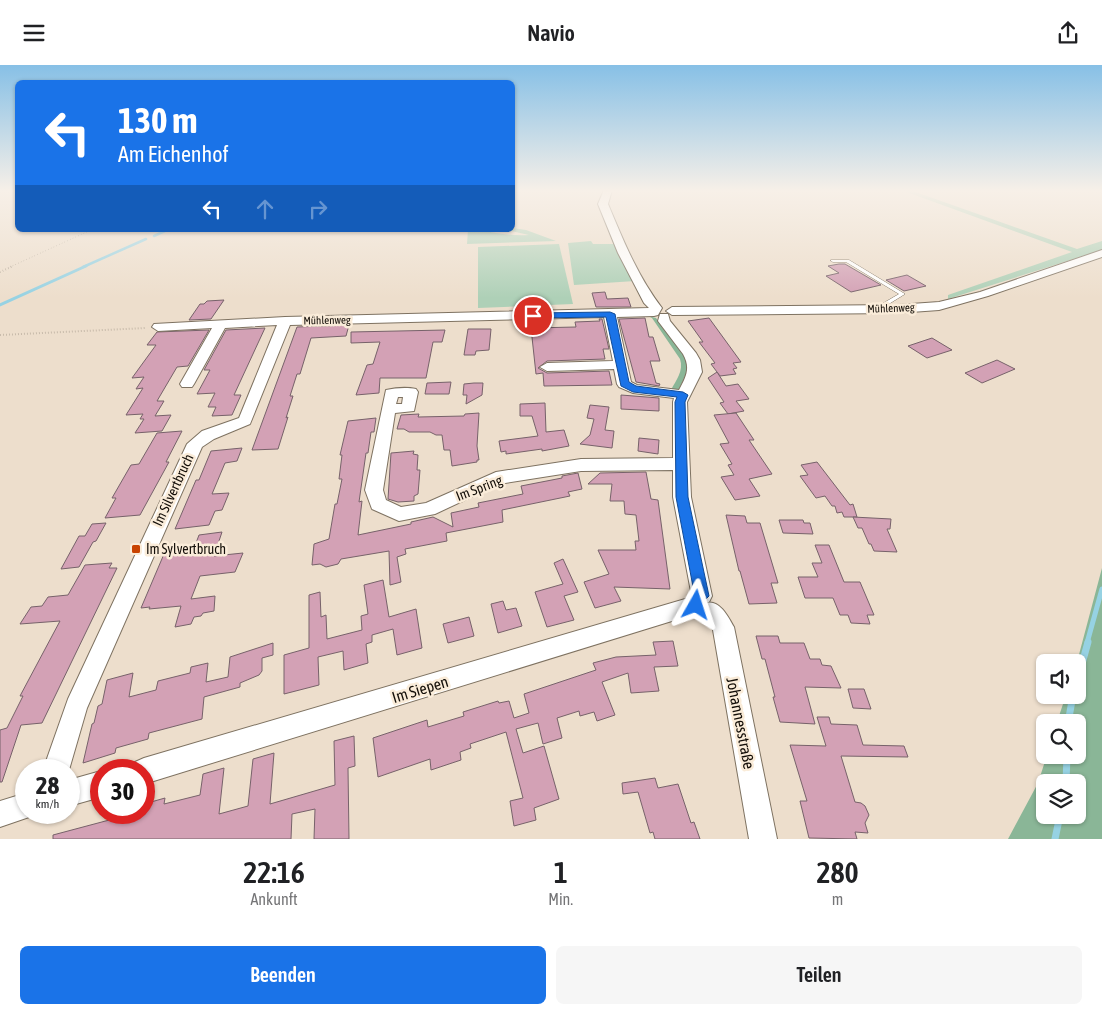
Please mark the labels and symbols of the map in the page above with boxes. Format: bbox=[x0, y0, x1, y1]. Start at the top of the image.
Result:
pin bbox=[512, 295, 554, 337]
street label: Mühlenweg bbox=[867, 301, 915, 315]
street label: Mühlenweg bbox=[303, 314, 351, 326]
street label: Im Silvertbruch bbox=[149, 451, 197, 529]
street label: Im Spring bbox=[454, 472, 504, 504]
place label: Im Sylvertbruch bbox=[146, 541, 226, 557]
marker: Im Sylvertbruch bbox=[130, 543, 142, 555]
position arrow bbox=[669, 578, 721, 630]
street label: Im Siepen bbox=[390, 672, 451, 707]
street label: Johannesstraße bbox=[723, 676, 759, 770]
speed limit sign: 30 bbox=[90, 759, 155, 824]

